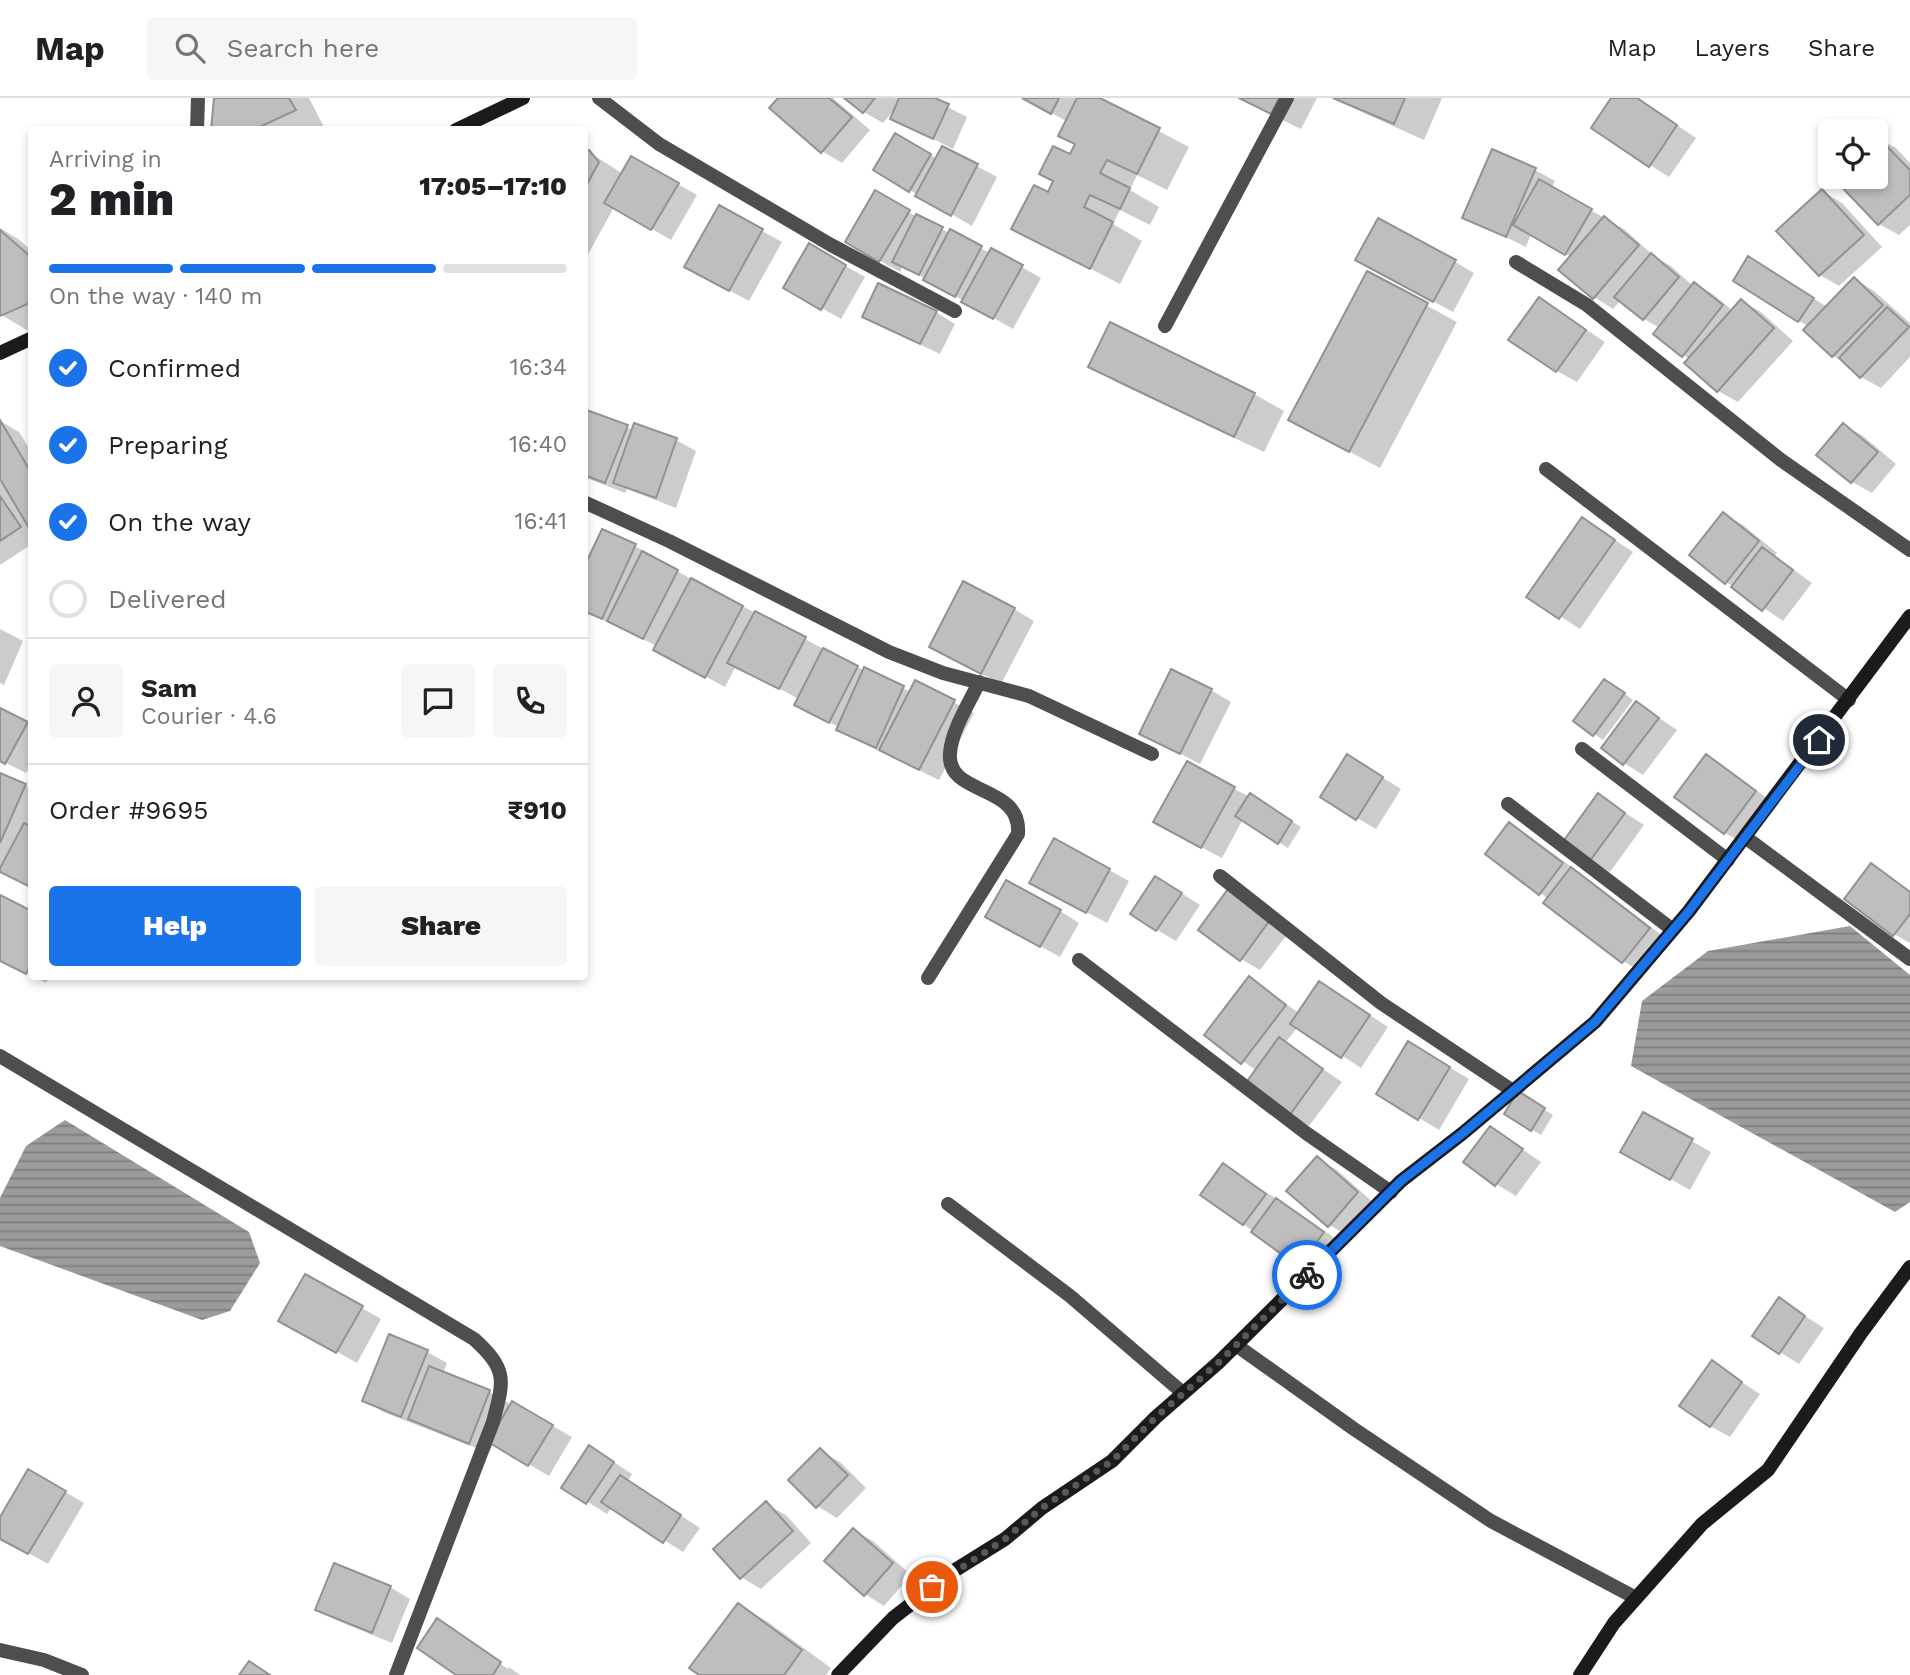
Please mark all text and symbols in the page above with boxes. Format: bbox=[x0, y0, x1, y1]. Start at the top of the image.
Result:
search box bbox=[147, 17, 637, 80]
text: Map bbox=[35, 29, 105, 68]
icon: search bbox=[171, 29, 209, 67]
text: Search here bbox=[227, 33, 379, 63]
text: Map bbox=[1608, 34, 1656, 62]
text: Layers bbox=[1694, 34, 1770, 62]
text: Share bbox=[1808, 34, 1875, 62]
map controls bbox=[1818, 119, 1888, 189]
button: locate bbox=[1818, 119, 1888, 189]
text: Arriving in bbox=[49, 146, 162, 173]
text: 17:05–17:10 bbox=[419, 171, 567, 201]
text: 2 min bbox=[49, 172, 174, 226]
text: On the way · 140 m bbox=[49, 283, 262, 310]
icon: check bbox=[49, 349, 87, 387]
text: Confirmed bbox=[108, 353, 241, 383]
text: 16:34 bbox=[510, 354, 567, 381]
icon: check bbox=[49, 426, 87, 464]
text: Preparing bbox=[108, 430, 228, 460]
text: 16:40 bbox=[509, 431, 567, 458]
icon: check bbox=[49, 503, 87, 541]
text: On the way bbox=[108, 507, 251, 537]
text: 16:41 bbox=[515, 508, 567, 535]
text: Delivered bbox=[108, 584, 227, 614]
button: person bbox=[49, 664, 123, 738]
button: chat bbox=[401, 664, 475, 738]
button: phone bbox=[493, 664, 567, 738]
text: Sam bbox=[141, 673, 197, 703]
text: Courier · 4.6 bbox=[141, 703, 277, 730]
pin bbox=[1789, 710, 1849, 770]
icon: home bbox=[1800, 721, 1838, 759]
text: Order #9695 bbox=[49, 795, 208, 825]
text: ₹910 bbox=[507, 795, 567, 825]
button: Help bbox=[49, 886, 301, 966]
button: Share bbox=[315, 886, 567, 966]
courier bbox=[1272, 1240, 1342, 1310]
icon: bike bbox=[1288, 1256, 1326, 1294]
pin bbox=[902, 1557, 962, 1617]
icon: bag bbox=[913, 1568, 951, 1606]

